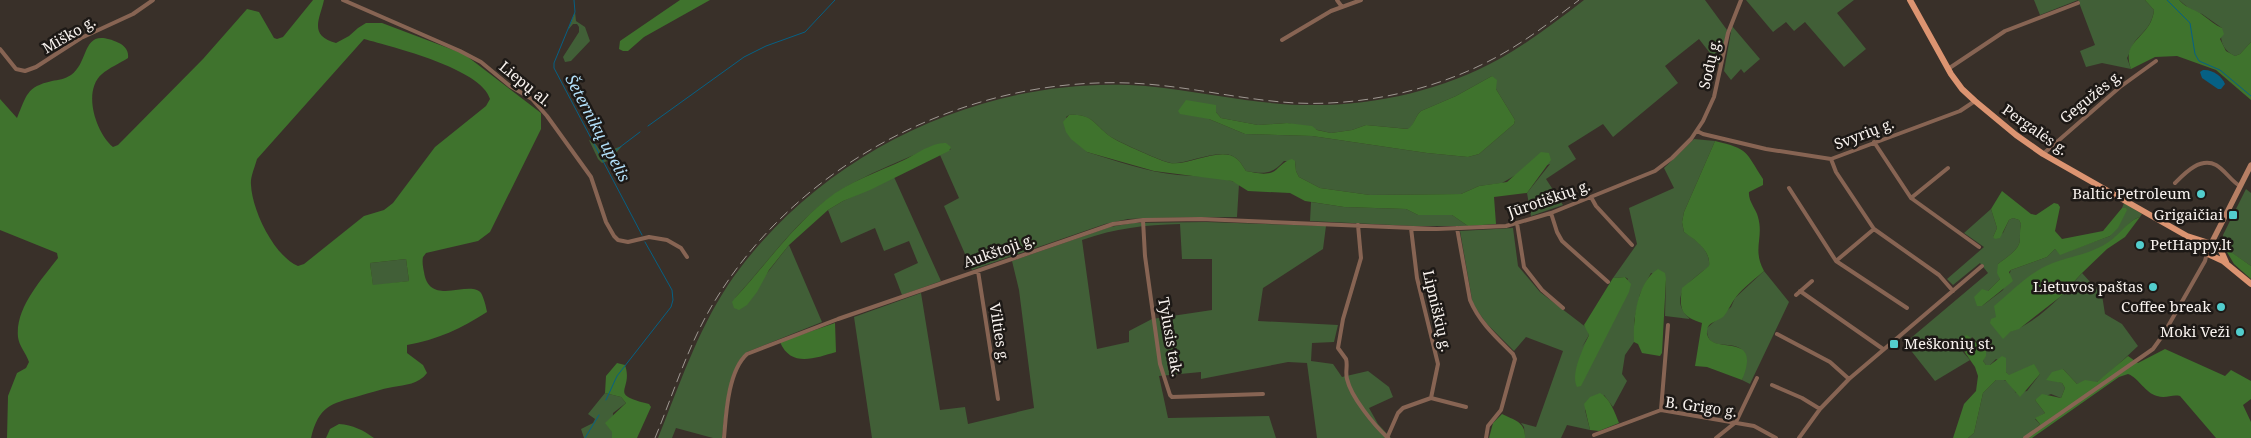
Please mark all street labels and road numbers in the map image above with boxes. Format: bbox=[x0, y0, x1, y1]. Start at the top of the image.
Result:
street label: Miško g. bbox=[38, 11, 99, 57]
street label: Sodų g. bbox=[1694, 37, 1725, 91]
street label: Liepų al. bbox=[495, 56, 556, 110]
street label: Gegužės g. bbox=[2055, 65, 2126, 127]
street label: Pergalės g. bbox=[1999, 99, 2072, 159]
street label: Svyrių g. bbox=[1831, 113, 1896, 154]
street label: Jūrotiškių g. bbox=[1504, 175, 1593, 222]
street label: Aukštoji g. bbox=[960, 229, 1037, 272]
street label: Lipniškių g. bbox=[1419, 268, 1457, 354]
street label: Tylusis tak. bbox=[1154, 296, 1188, 378]
street label: Vilties g. bbox=[985, 302, 1015, 364]
street label: B. Grigo g. bbox=[1664, 391, 1738, 421]

